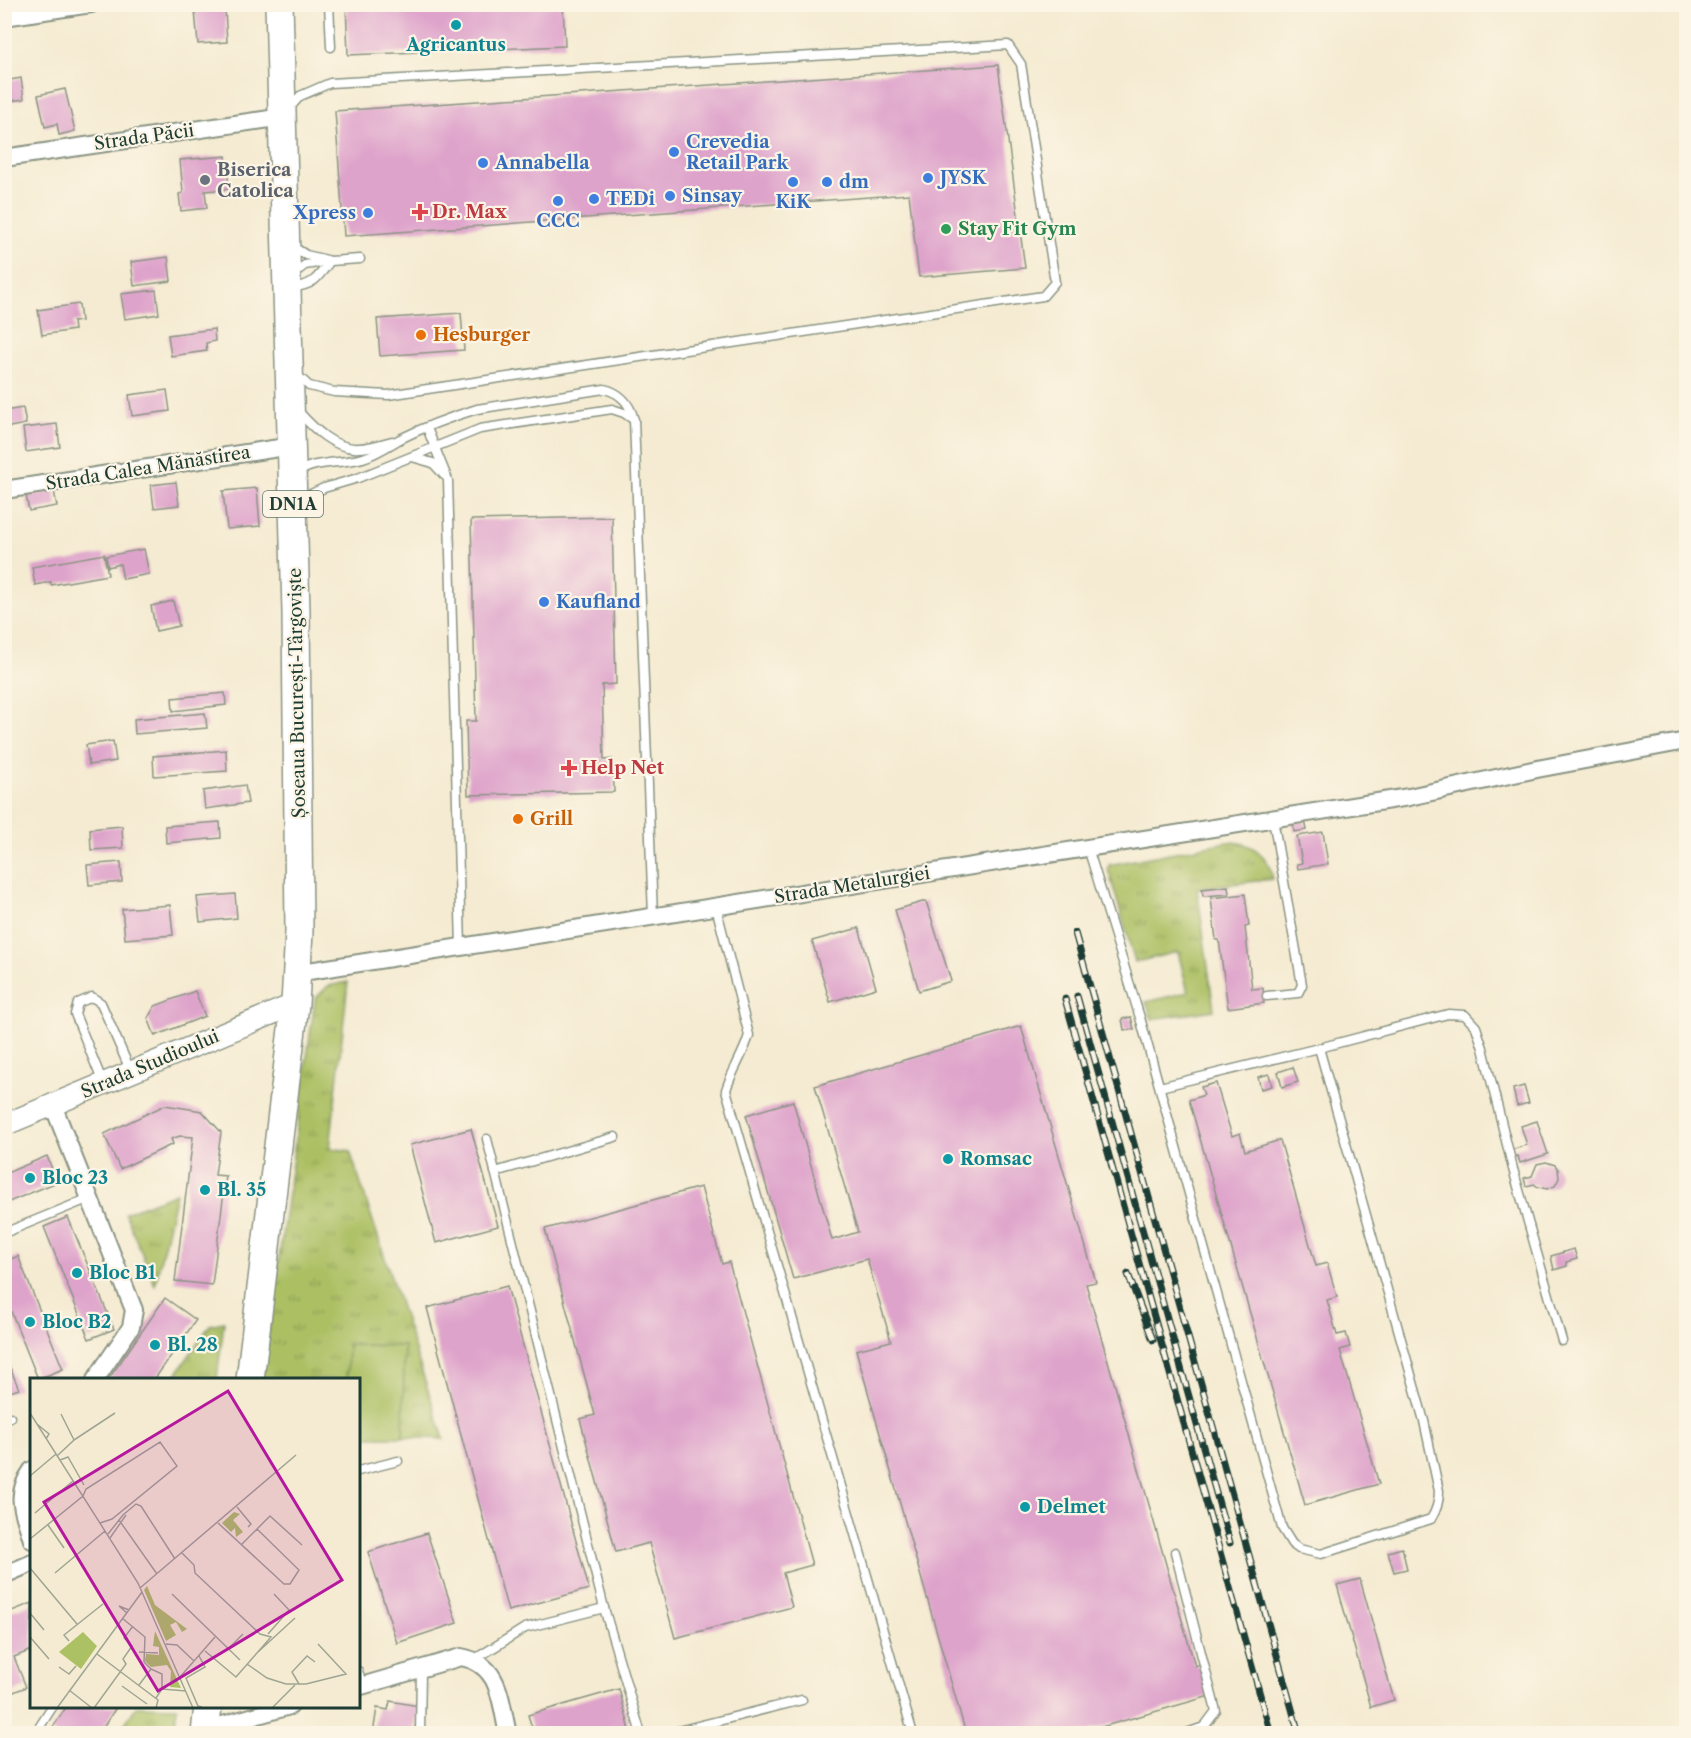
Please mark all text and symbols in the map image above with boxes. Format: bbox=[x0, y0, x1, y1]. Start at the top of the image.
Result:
marker: Agricantus bbox=[449, 18, 463, 32]
place label: Agricantus bbox=[405, 34, 506, 56]
street label: Strada Păcii bbox=[93, 119, 196, 155]
place label: Crevedia Retail Park bbox=[686, 131, 790, 174]
marker: Crevedia Retail Park bbox=[667, 145, 681, 159]
place label: Annabella bbox=[494, 152, 590, 174]
marker: Annabella bbox=[476, 156, 490, 170]
place label: Biserica Catolica bbox=[217, 159, 294, 202]
place label: JYSK bbox=[937, 167, 987, 189]
place label: dm bbox=[839, 171, 869, 193]
marker: JYSK bbox=[921, 171, 935, 185]
marker: Biserica Catolica bbox=[198, 173, 212, 187]
marker: KiK bbox=[786, 175, 800, 189]
marker: dm bbox=[820, 175, 834, 189]
place label: Sinsay bbox=[682, 185, 743, 207]
place label: TEDi bbox=[606, 188, 656, 210]
marker: Sinsay bbox=[663, 189, 677, 203]
place label: KiK bbox=[775, 191, 811, 213]
marker: TEDi bbox=[587, 192, 601, 206]
marker: CCC bbox=[551, 194, 565, 208]
place label: Dr. Max bbox=[432, 201, 507, 223]
place label: Xpress bbox=[292, 202, 356, 224]
marker: Dr. Max bbox=[413, 205, 427, 219]
marker: Xpress bbox=[361, 206, 375, 220]
place label: CCC bbox=[536, 210, 580, 232]
place label: Stay Fit Gym bbox=[958, 218, 1076, 240]
marker: Stay Fit Gym bbox=[939, 222, 953, 236]
place label: Hesburger bbox=[433, 324, 530, 346]
marker: Hesburger bbox=[414, 328, 428, 342]
street label: Strada Calea Mănăstirea bbox=[44, 441, 252, 495]
road number: DN1A bbox=[263, 491, 323, 517]
street label: Șoseaua București-Târgoviște bbox=[284, 568, 310, 818]
place label: Kaufland bbox=[556, 591, 641, 613]
marker: Kaufland bbox=[537, 595, 551, 609]
place label: Help Net bbox=[581, 757, 665, 779]
marker: Help Net bbox=[562, 761, 576, 775]
place label: Grill bbox=[530, 808, 573, 830]
marker: Grill bbox=[511, 812, 525, 826]
street label: Strada Metalurgiei bbox=[773, 862, 932, 908]
street label: Strada Studioului bbox=[78, 1025, 223, 1103]
place label: Romsac bbox=[960, 1148, 1032, 1170]
marker: Romsac bbox=[941, 1152, 955, 1166]
place label: Bloc 23 bbox=[42, 1167, 108, 1189]
marker: Bloc 23 bbox=[23, 1171, 37, 1185]
place label: Bl. 35 bbox=[217, 1179, 266, 1201]
marker: Bl. 35 bbox=[198, 1183, 212, 1197]
place label: Bloc B1 bbox=[89, 1262, 156, 1284]
marker: Bloc B1 bbox=[70, 1266, 84, 1280]
place label: Bloc B2 bbox=[42, 1311, 112, 1333]
marker: Bloc B2 bbox=[23, 1315, 37, 1329]
place label: Bl. 28 bbox=[167, 1334, 218, 1356]
marker: Bl. 28 bbox=[148, 1338, 162, 1352]
inset map bbox=[30, 1378, 360, 1708]
place label: Delmet bbox=[1037, 1496, 1106, 1518]
marker: Delmet bbox=[1018, 1500, 1032, 1514]

